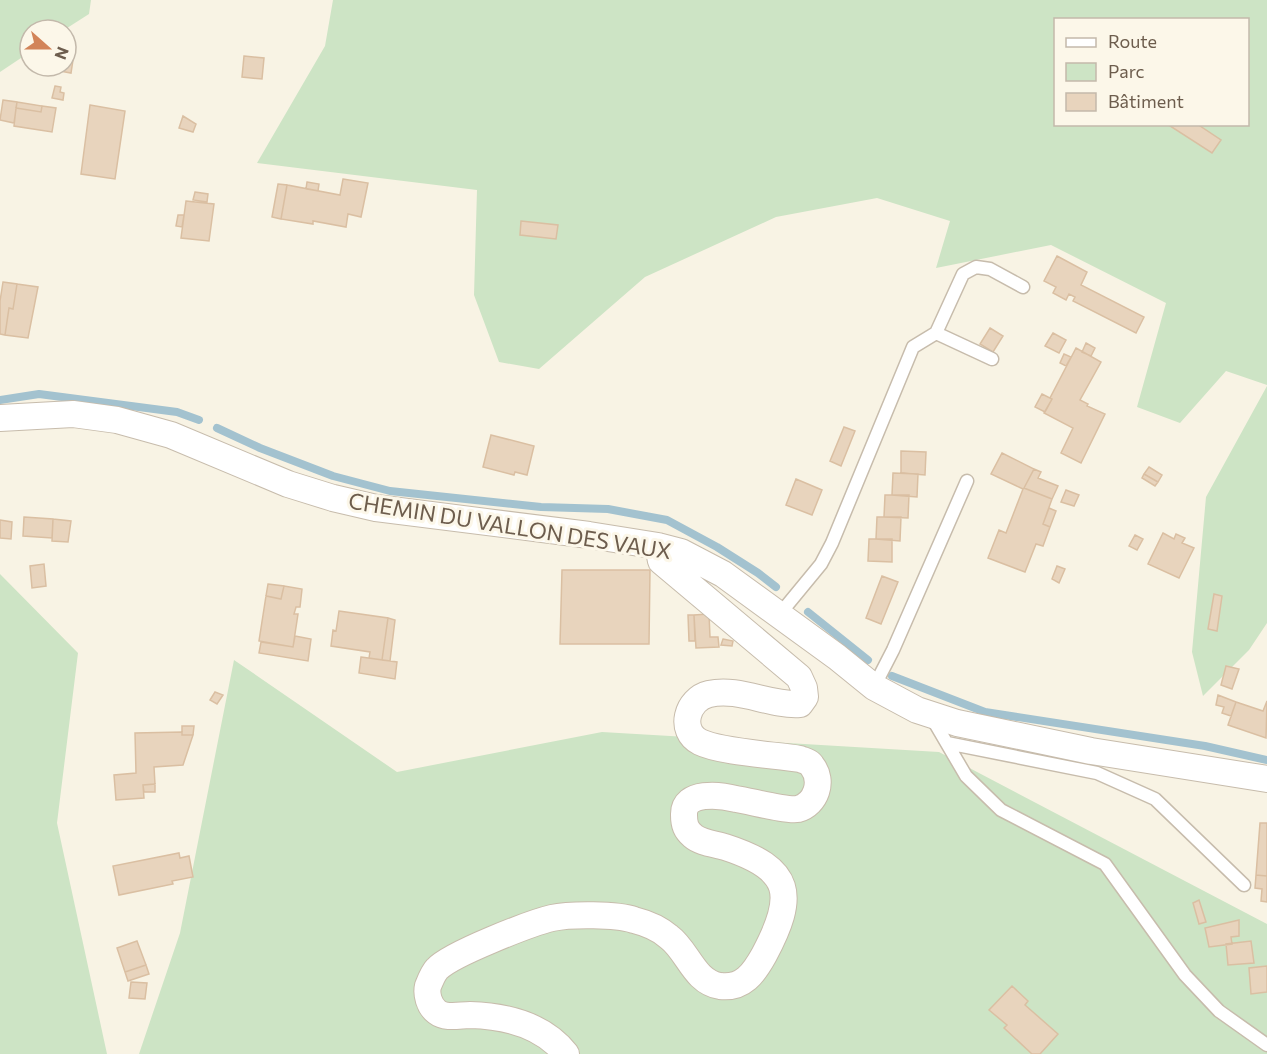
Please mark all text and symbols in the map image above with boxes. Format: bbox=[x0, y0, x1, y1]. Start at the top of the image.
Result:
north arrow bbox=[18, 18, 78, 78]
legend bbox=[1054, 18, 1249, 126]
text: Route bbox=[1108, 30, 1157, 52]
text: N bbox=[51, 45, 73, 63]
text: Parc bbox=[1108, 60, 1145, 82]
text: Bâtiment bbox=[1108, 90, 1184, 112]
street label: CHEMIN DU VALLON DES VAUX bbox=[347, 487, 674, 564]

